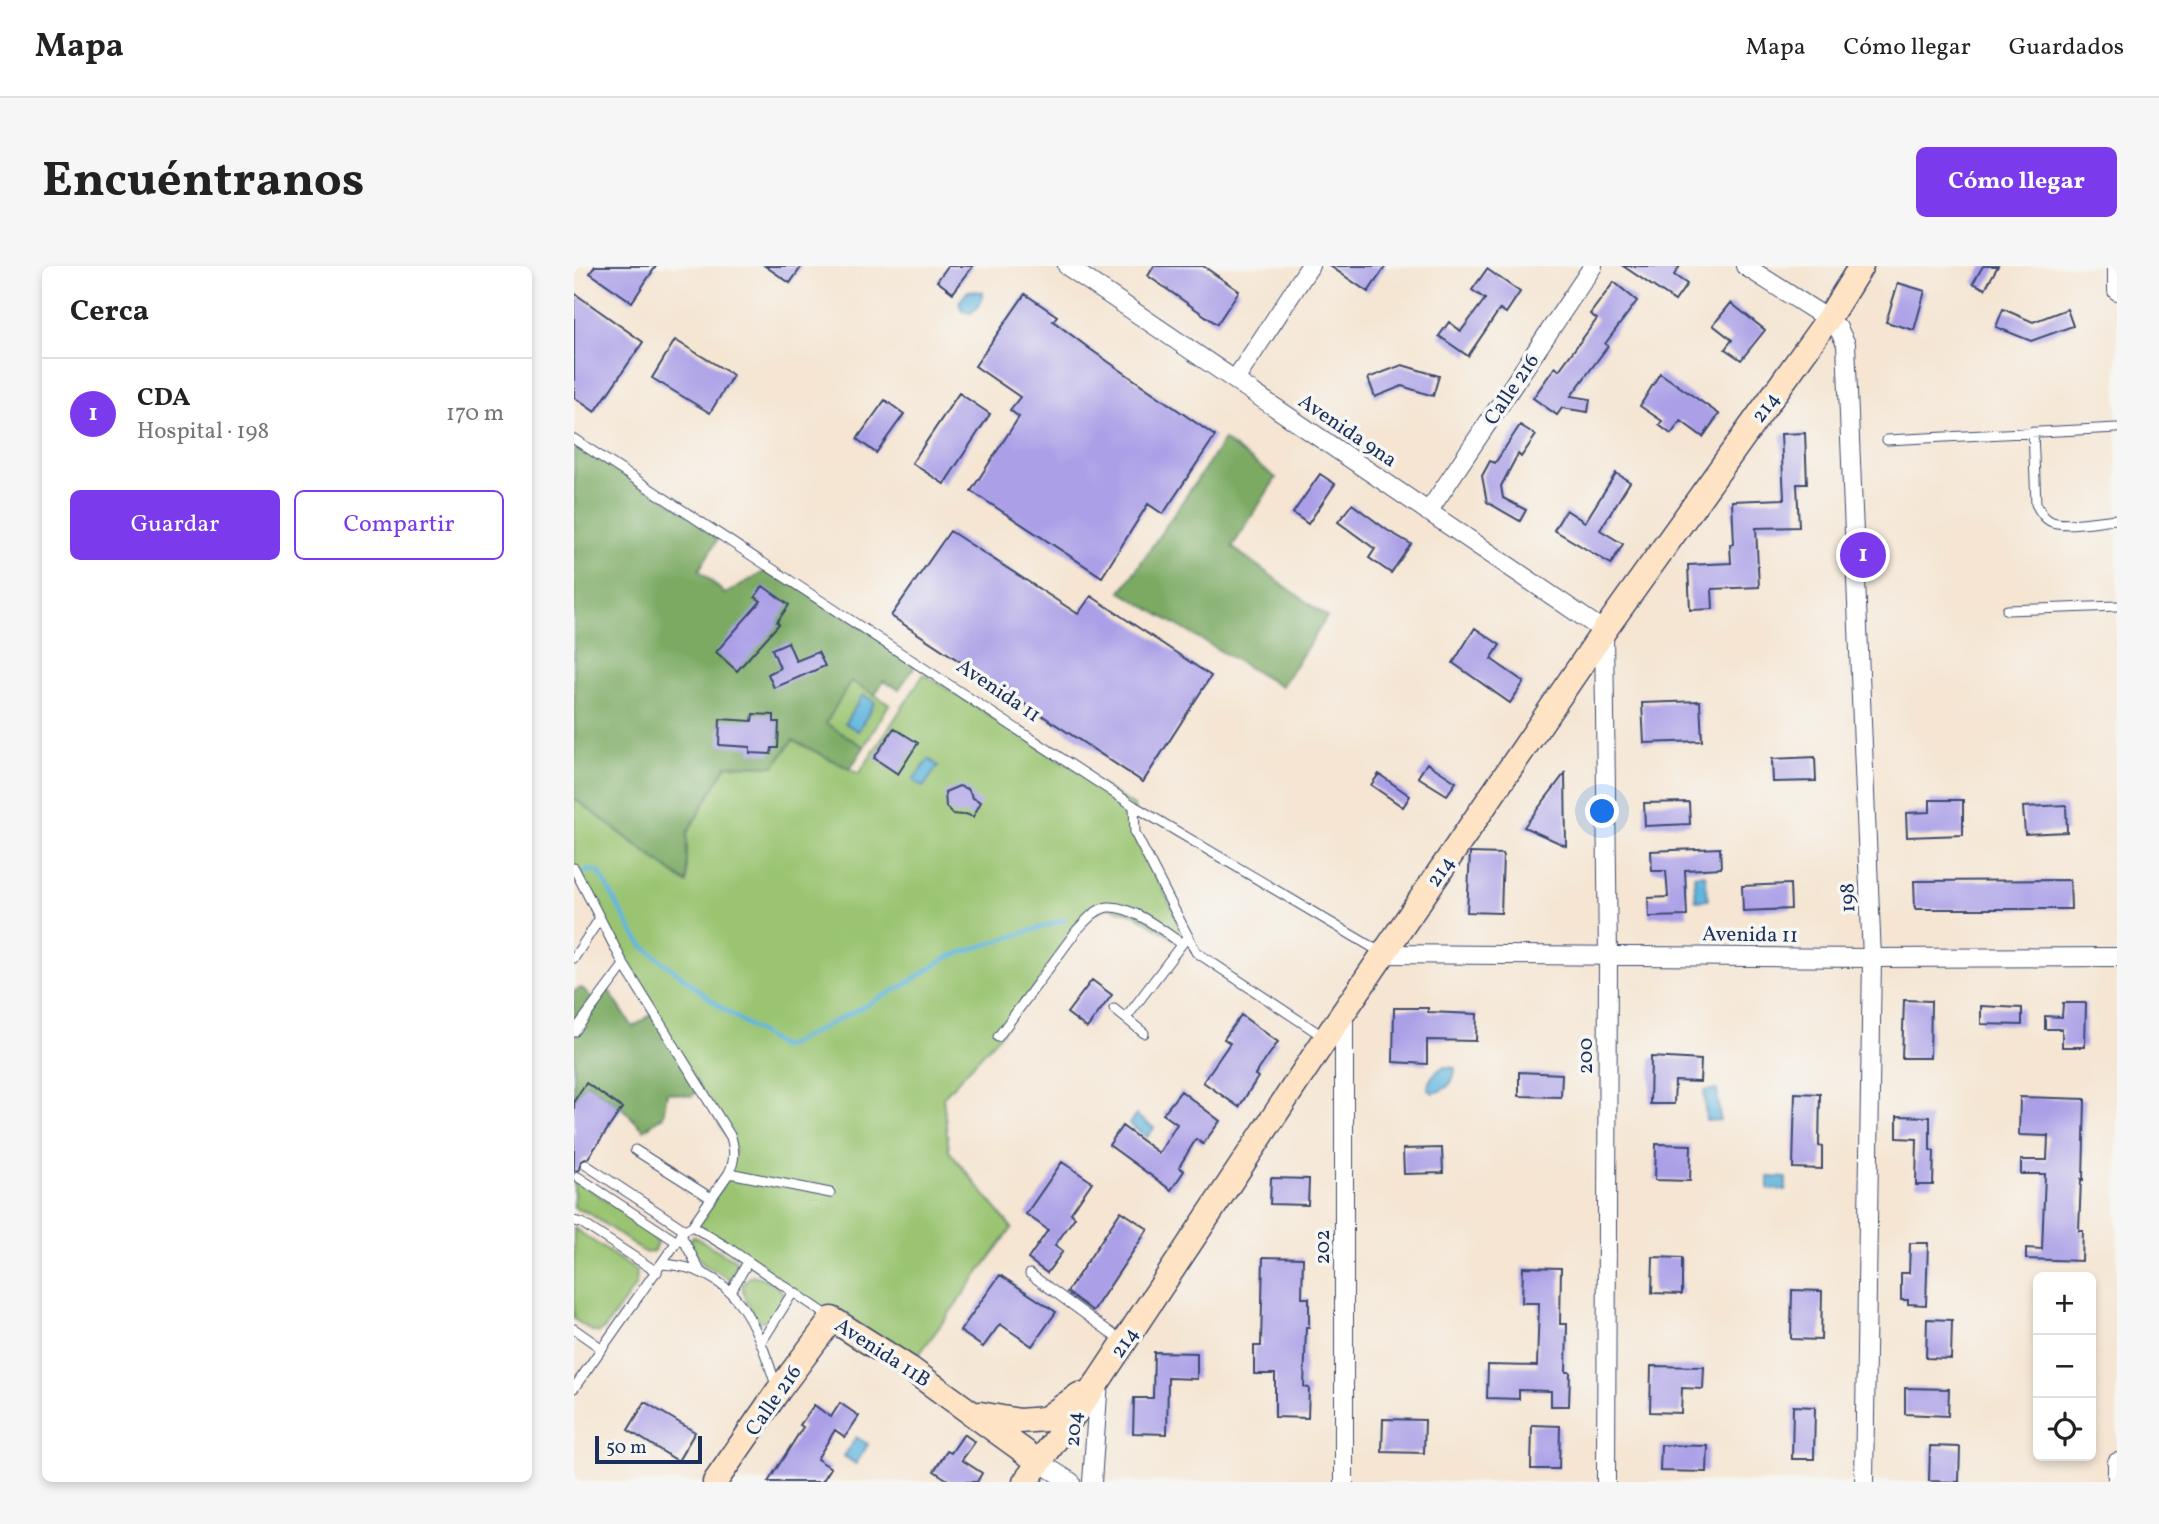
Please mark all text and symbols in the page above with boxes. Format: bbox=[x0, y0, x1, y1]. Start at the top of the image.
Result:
text: Mapa bbox=[35, 25, 124, 71]
text: Mapa bbox=[1746, 31, 1806, 65]
text: Cómo llegar bbox=[1844, 31, 1971, 65]
text: Guardados bbox=[2009, 31, 2124, 65]
button: Cómo llegar bbox=[1916, 147, 2117, 217]
text: Encuéntranos bbox=[42, 148, 364, 217]
text: Cerca bbox=[70, 291, 149, 333]
street label: Calle 216 bbox=[1478, 348, 1547, 431]
text: CDA bbox=[137, 380, 191, 416]
street label: 214 bbox=[1745, 386, 1787, 429]
street label: Avenida 9na bbox=[1292, 387, 1402, 475]
text: 1 bbox=[88, 398, 98, 430]
text: 170 m bbox=[446, 398, 504, 430]
text: Hospital · 198 bbox=[137, 416, 269, 448]
button: Guardar bbox=[70, 490, 280, 560]
button: Compartir bbox=[294, 490, 504, 560]
pin: 1 bbox=[1840, 529, 1886, 581]
street label: Avenida 11 bbox=[950, 652, 1046, 730]
your location bbox=[1585, 794, 1619, 828]
street label: 214 bbox=[1420, 850, 1462, 893]
street label: 198 bbox=[1833, 883, 1864, 913]
street label: Avenida 11 bbox=[1702, 920, 1798, 951]
street label: 200 bbox=[1572, 1038, 1601, 1074]
street label: 202 bbox=[1309, 1230, 1338, 1264]
map controls bbox=[2033, 1272, 2096, 1461]
button: + bbox=[2033, 1272, 2096, 1335]
street label: Avenida 11B bbox=[829, 1311, 936, 1395]
street label: 214 bbox=[1104, 1321, 1146, 1364]
button: − bbox=[2033, 1335, 2096, 1398]
street label: Calle 216 bbox=[739, 1359, 809, 1442]
button: locate bbox=[2033, 1398, 2096, 1461]
street label: 204 bbox=[1059, 1410, 1090, 1448]
scale bar bbox=[595, 1433, 702, 1465]
text: 50 m bbox=[606, 1435, 647, 1461]

